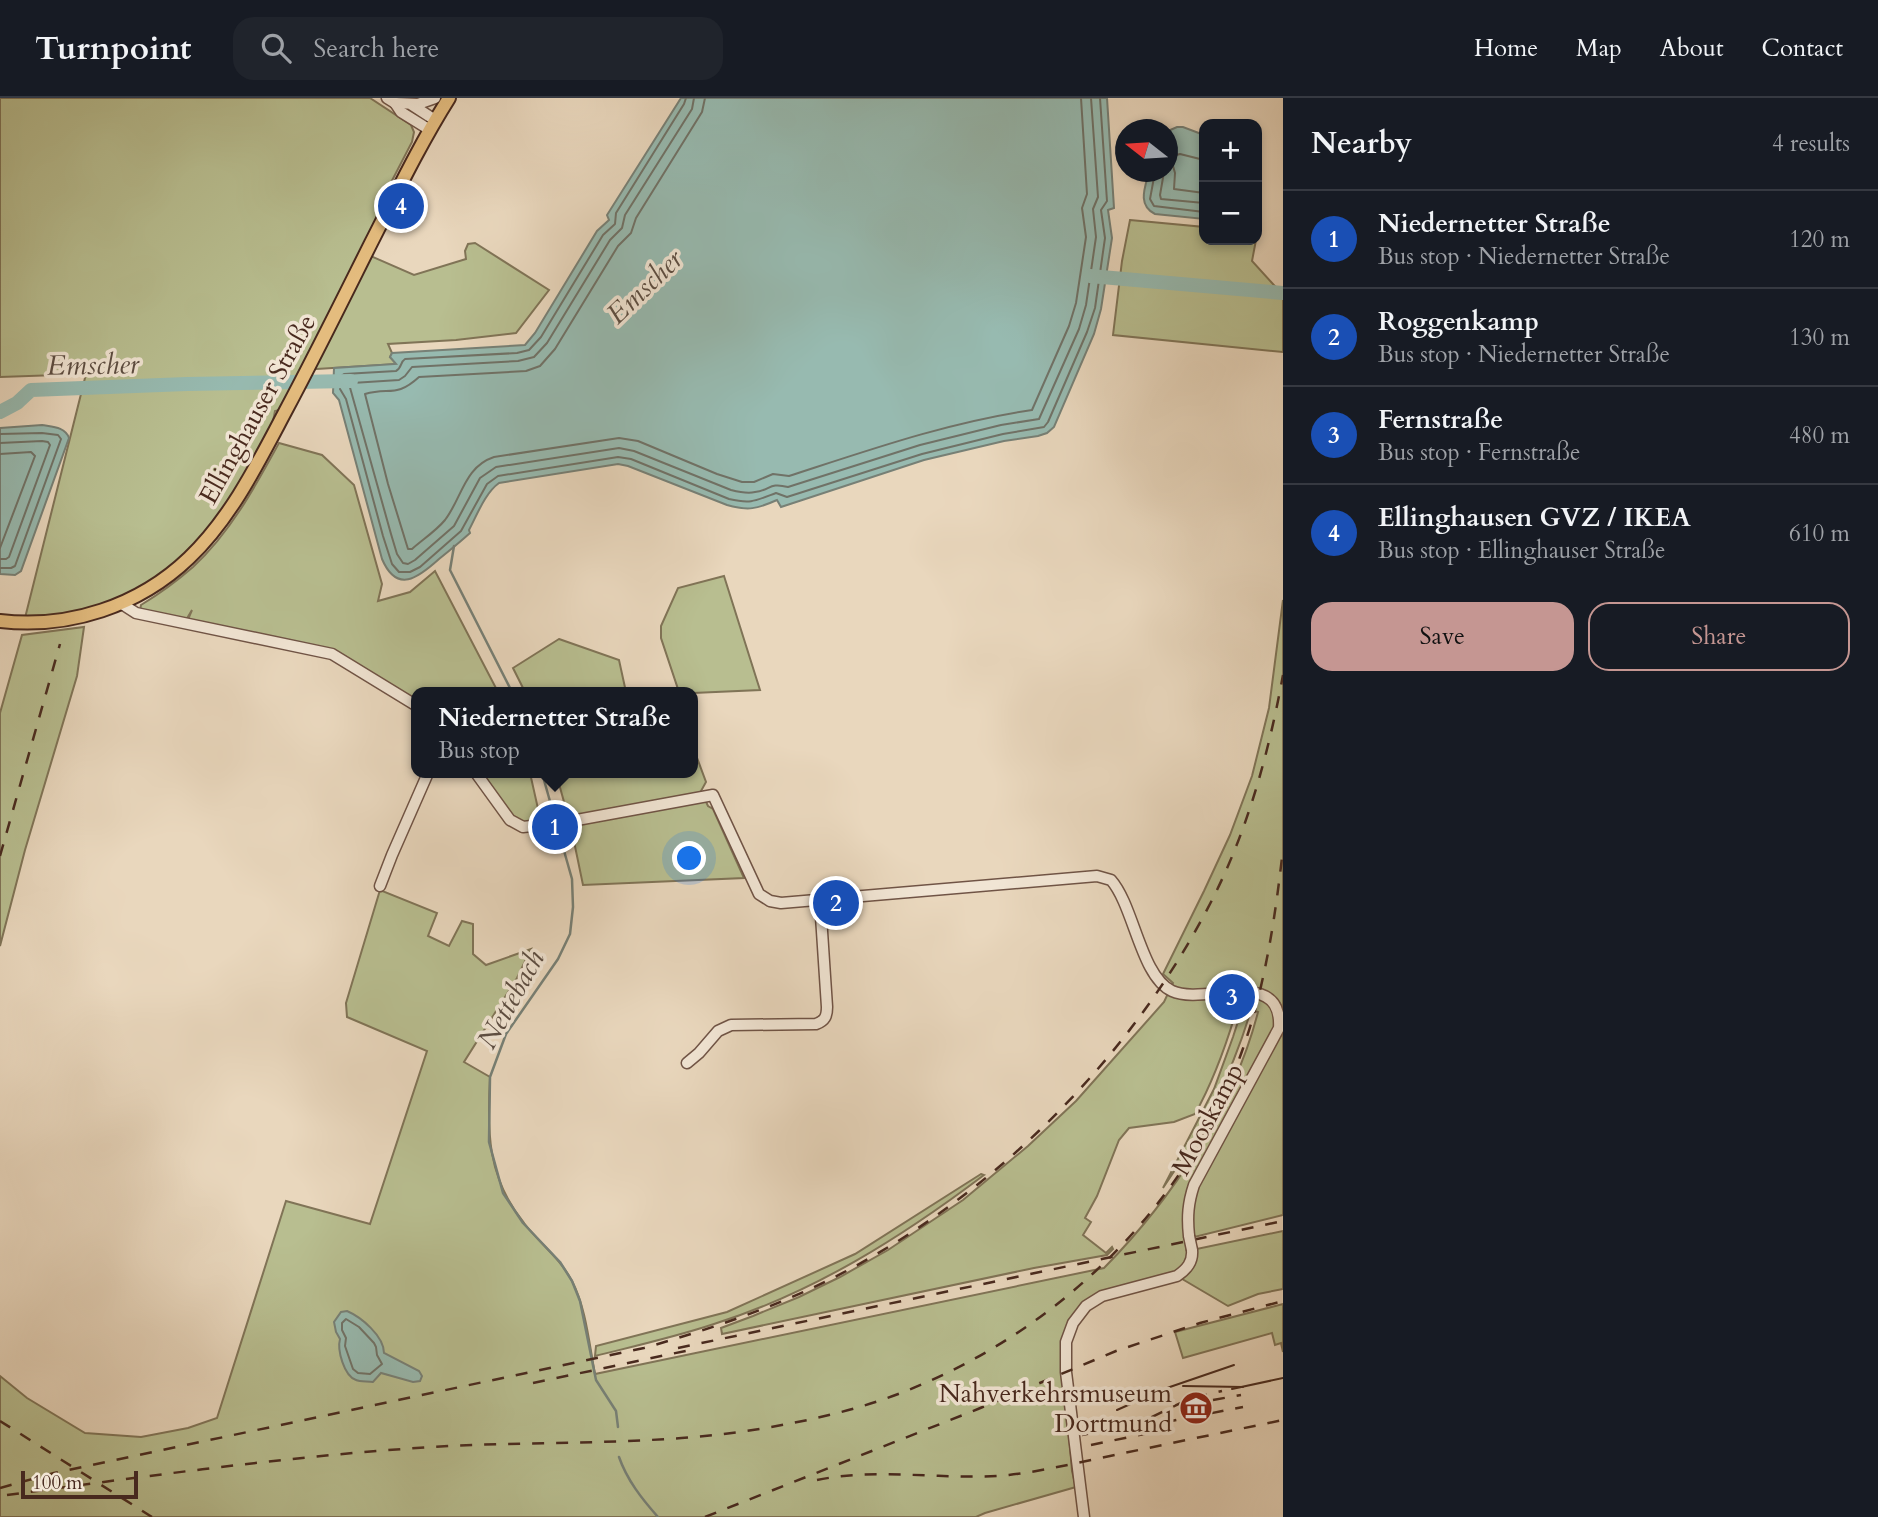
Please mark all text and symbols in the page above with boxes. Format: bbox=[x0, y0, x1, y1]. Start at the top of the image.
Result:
search box bbox=[233, 17, 723, 80]
text: Turnpoint bbox=[35, 26, 191, 71]
icon: search bbox=[257, 29, 295, 67]
text: Search here bbox=[313, 31, 439, 66]
text: Home bbox=[1474, 32, 1538, 65]
text: Map bbox=[1576, 32, 1622, 65]
text: About bbox=[1660, 32, 1724, 65]
text: Contact bbox=[1762, 32, 1843, 65]
north arrow bbox=[1115, 119, 1178, 182]
map controls bbox=[1199, 119, 1262, 245]
button: + bbox=[1199, 119, 1262, 182]
text: Nearby bbox=[1311, 123, 1412, 164]
text: 4 results bbox=[1772, 128, 1850, 159]
pin: 4 bbox=[378, 180, 424, 232]
button: − bbox=[1199, 182, 1262, 245]
text: Niedernetter Straße bbox=[1378, 206, 1611, 241]
text: 1 bbox=[1328, 224, 1340, 255]
text: 120 m bbox=[1789, 224, 1850, 255]
water label: Emscher bbox=[598, 241, 692, 332]
text: Bus stop · Niedernetter Straße bbox=[1378, 241, 1670, 272]
text: Roggenkamp bbox=[1378, 304, 1539, 339]
street label: Ellinghauser Straße bbox=[191, 308, 324, 510]
text: 2 bbox=[1328, 322, 1340, 353]
text: 130 m bbox=[1789, 322, 1850, 353]
text: Bus stop · Niedernetter Straße bbox=[1378, 339, 1670, 370]
water label: Emscher bbox=[47, 345, 140, 385]
text: Fernstraße bbox=[1378, 402, 1503, 437]
text: 3 bbox=[1328, 420, 1340, 451]
text: 480 m bbox=[1789, 420, 1850, 451]
text: Bus stop · Fernstraße bbox=[1378, 437, 1580, 468]
text: Ellinghausen GVZ / IKEA bbox=[1378, 500, 1691, 535]
text: 4 bbox=[1328, 518, 1340, 549]
text: 610 m bbox=[1789, 518, 1850, 549]
text: Bus stop · Ellinghauser Straße bbox=[1378, 535, 1665, 566]
button: Save bbox=[1311, 602, 1574, 671]
button: Share bbox=[1588, 602, 1850, 671]
popup bbox=[411, 687, 698, 778]
text: Niedernetter Straße bbox=[438, 700, 671, 735]
text: Bus stop bbox=[438, 735, 520, 766]
pin: 1 bbox=[532, 801, 578, 853]
your location bbox=[672, 841, 706, 875]
pin: 2 bbox=[813, 877, 859, 929]
water label: Nettebach bbox=[468, 943, 554, 1055]
pin: 3 bbox=[1209, 971, 1255, 1023]
street label: Mooskamp bbox=[1163, 1057, 1252, 1181]
place label: Nahverkehrsmuseum Dortmund bbox=[939, 1376, 1172, 1441]
museum icon: Nahverkehrsmuseum Dortmund bbox=[1177, 1389, 1215, 1427]
scale bar bbox=[21, 1468, 138, 1500]
text: 100 m bbox=[32, 1470, 82, 1496]

